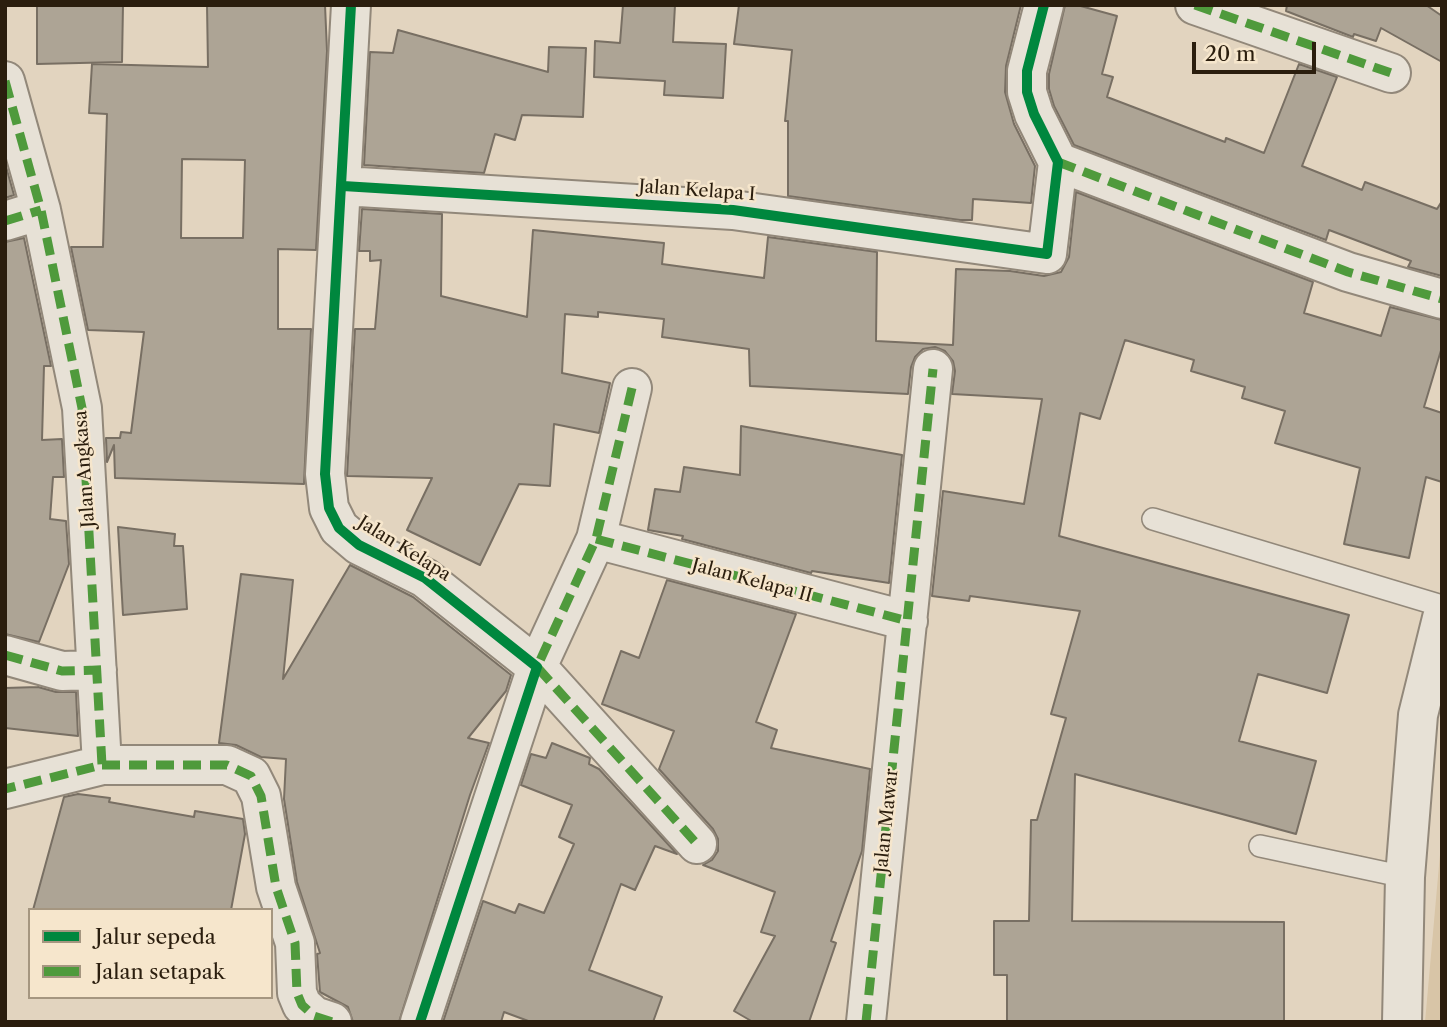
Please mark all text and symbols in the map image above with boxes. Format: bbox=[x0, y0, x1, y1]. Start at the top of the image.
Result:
scale bar bbox=[1195, 28, 1319, 72]
text: 20 m bbox=[1205, 41, 1256, 66]
street label: Jalan Kelapa I bbox=[638, 176, 756, 206]
street label: Jalan Angkasa bbox=[70, 410, 100, 528]
street label: Jalan Kelapa bbox=[354, 512, 454, 586]
street label: Jalan Kelapa II bbox=[689, 555, 815, 607]
street label: Jalan Mawar bbox=[871, 768, 903, 874]
legend bbox=[28, 908, 273, 999]
text: Jalur sepeda bbox=[95, 924, 216, 949]
text: Jalan setapak bbox=[95, 959, 225, 984]

